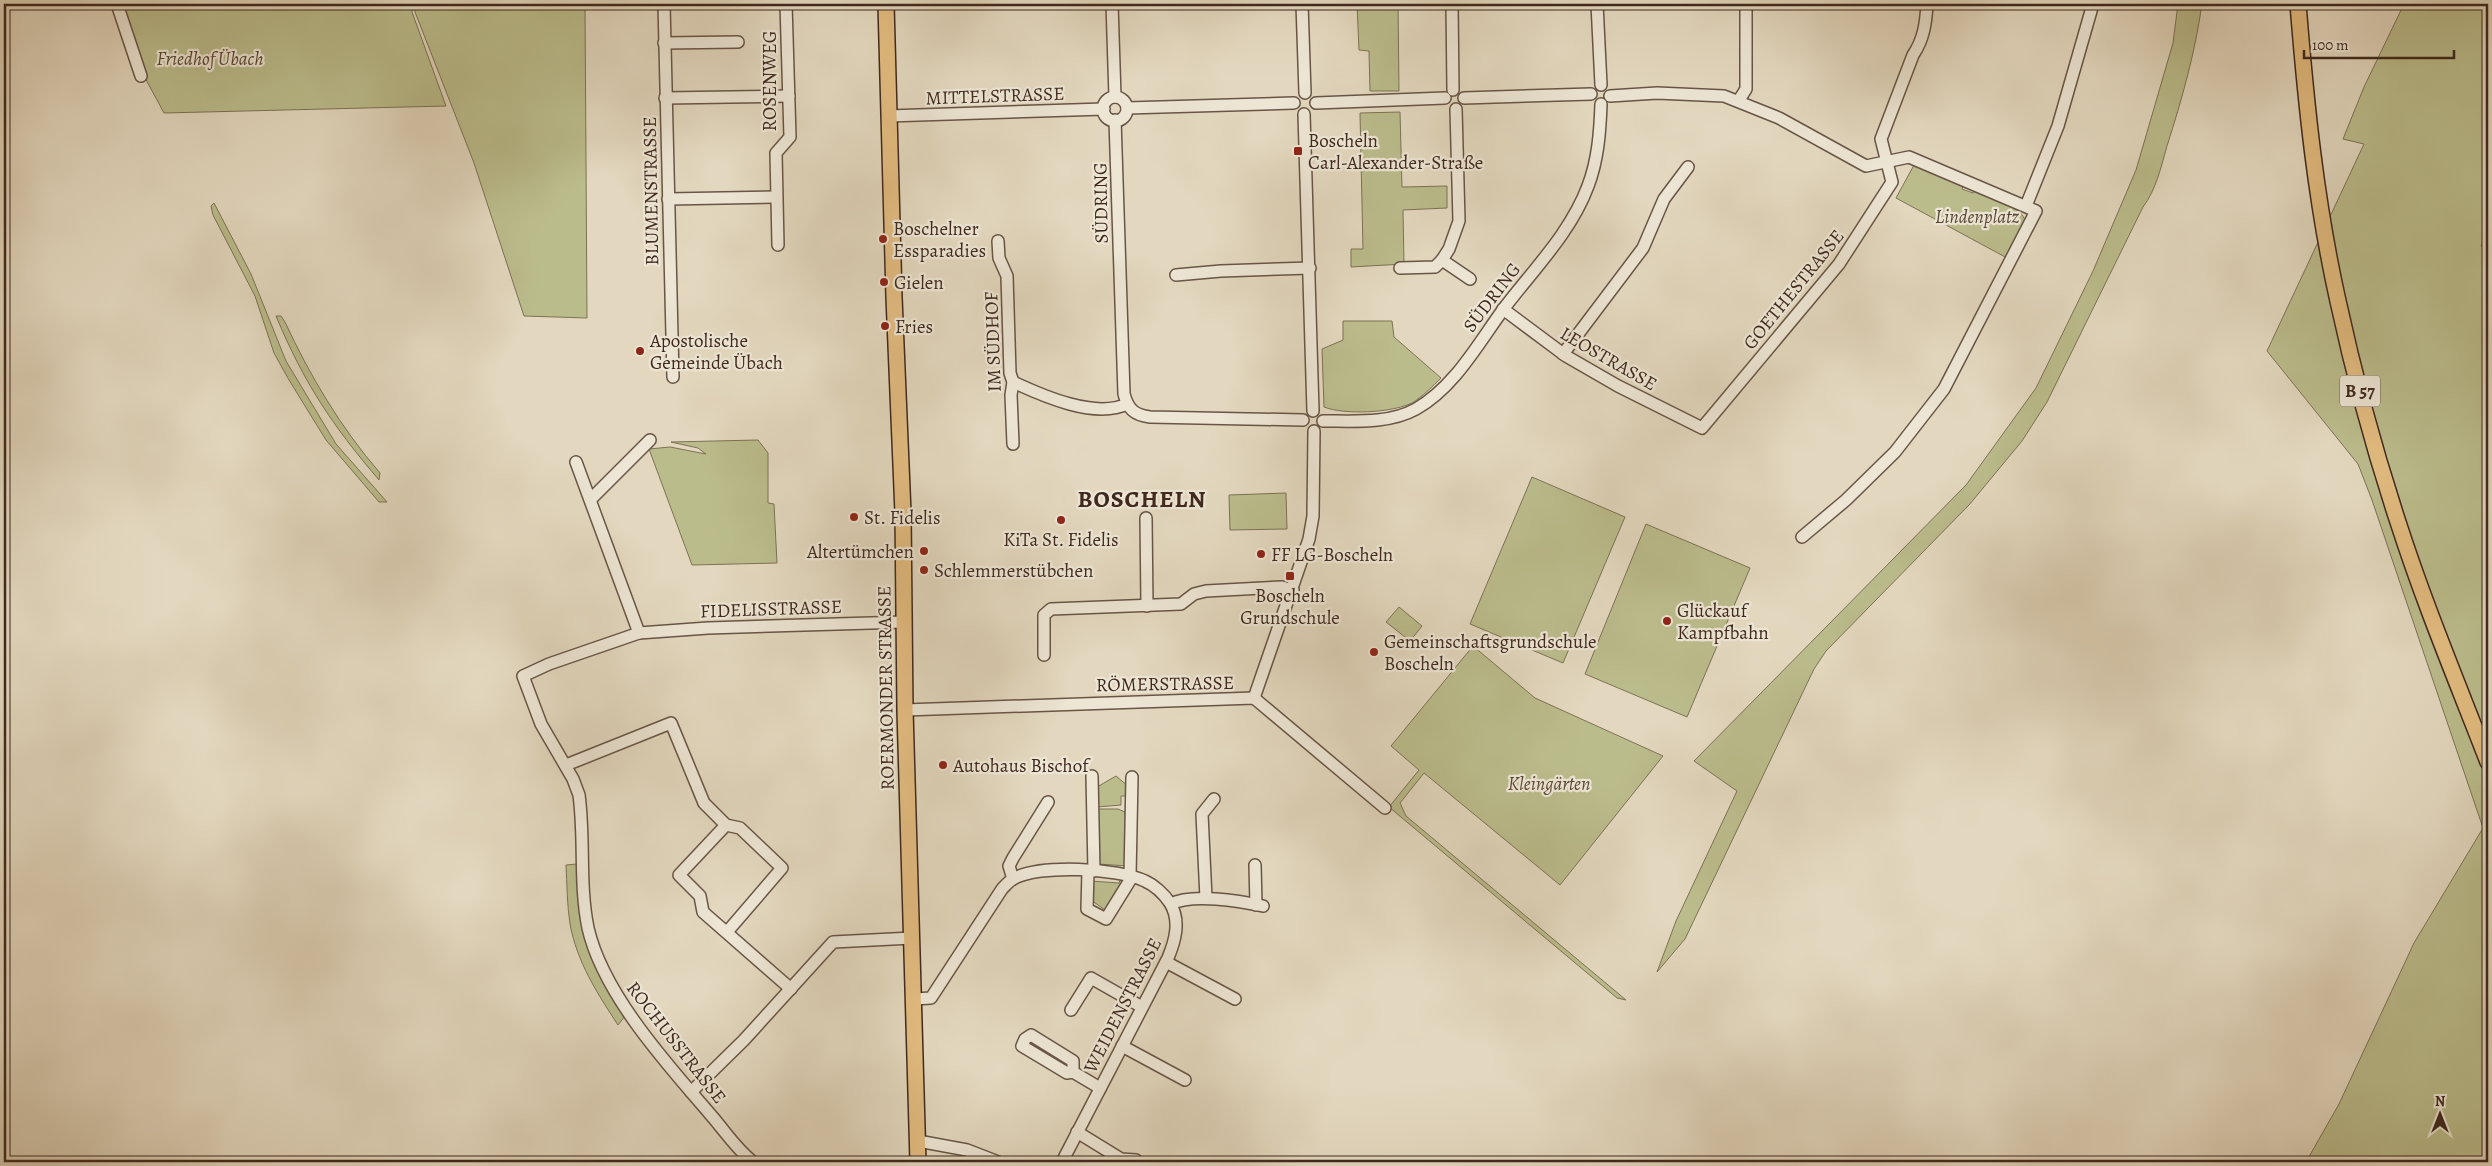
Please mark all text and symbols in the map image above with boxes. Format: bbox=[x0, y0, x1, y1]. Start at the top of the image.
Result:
scale bar bbox=[2304, 28, 2454, 60]
street label: ROSENWEG bbox=[757, 31, 783, 131]
text: 100 m bbox=[2312, 35, 2349, 55]
park label: Friedhof Übach bbox=[157, 46, 263, 72]
street label: MITTELSTRASSE bbox=[925, 81, 1065, 111]
street label: BLUMENSTRASSE bbox=[637, 116, 665, 266]
place label: Boscheln Carl-Alexander-Straße bbox=[1308, 128, 1483, 176]
marker: Boscheln Carl-Alexander-Straße bbox=[1292, 145, 1304, 157]
street label: SÜDRING bbox=[1087, 162, 1115, 244]
park label: Lindenplatz bbox=[1935, 204, 2019, 230]
place label: Boschelner Essparadies bbox=[893, 216, 986, 264]
street label: GOETHESTRASSE bbox=[1737, 224, 1850, 355]
marker: Boschelner Essparadies bbox=[877, 233, 889, 245]
street label: SÜDRING bbox=[1457, 257, 1527, 338]
place label: Gielen bbox=[894, 270, 944, 296]
marker: Gielen bbox=[878, 276, 890, 288]
street label: IM SÜDHOF bbox=[978, 291, 1008, 393]
place label: Fries bbox=[895, 314, 933, 340]
marker: Fries bbox=[879, 320, 891, 332]
street label: LEOSTRASSE bbox=[1555, 321, 1662, 397]
place label: Apostolische Gemeinde Übach bbox=[649, 328, 783, 376]
marker: Apostolische Gemeinde Übach bbox=[634, 345, 646, 357]
road number: B 57 bbox=[2340, 376, 2380, 406]
district label: BOSCHELN bbox=[1077, 483, 1207, 515]
place label: St. Fidelis bbox=[864, 505, 941, 531]
marker: St. Fidelis bbox=[848, 511, 860, 523]
marker: KiTa St. Fidelis bbox=[1055, 514, 1067, 526]
place label: KiTa St. Fidelis bbox=[1003, 527, 1119, 553]
place label: Altertümchen bbox=[806, 539, 914, 565]
place label: FF LG-Boscheln bbox=[1271, 542, 1393, 568]
marker: Altertümchen bbox=[918, 545, 930, 557]
marker: FF LG-Boscheln bbox=[1255, 548, 1267, 560]
place label: Schlemmerstübchen bbox=[934, 558, 1093, 584]
marker: Schlemmerstübchen bbox=[918, 564, 930, 576]
marker: Boscheln Grundschule bbox=[1284, 570, 1296, 582]
place label: Boscheln Grundschule bbox=[1240, 583, 1340, 631]
street label: ROERMONDER STRASSE bbox=[871, 585, 901, 790]
street label: FIDELISSTRASSE bbox=[700, 594, 842, 624]
place label: Glückauf Kampfbahn bbox=[1677, 598, 1769, 646]
marker: Glückauf Kampfbahn bbox=[1661, 615, 1673, 627]
place label: Gemeinschaftsgrundschule Boscheln bbox=[1384, 629, 1597, 677]
marker: Gemeinschaftsgrundschule Boscheln bbox=[1368, 646, 1380, 658]
street label: RÖMERSTRASSE bbox=[1096, 670, 1234, 698]
place label: Autohaus Bischof bbox=[952, 753, 1091, 779]
marker: Autohaus Bischof bbox=[937, 759, 949, 771]
park label: Kleingärten bbox=[1508, 771, 1590, 797]
street label: WEIDENSTRASSE bbox=[1077, 933, 1168, 1078]
street label: ROCHUSSTRASSE bbox=[620, 976, 732, 1109]
north arrow bbox=[2414, 1088, 2464, 1138]
text: N bbox=[2435, 1092, 2445, 1111]

